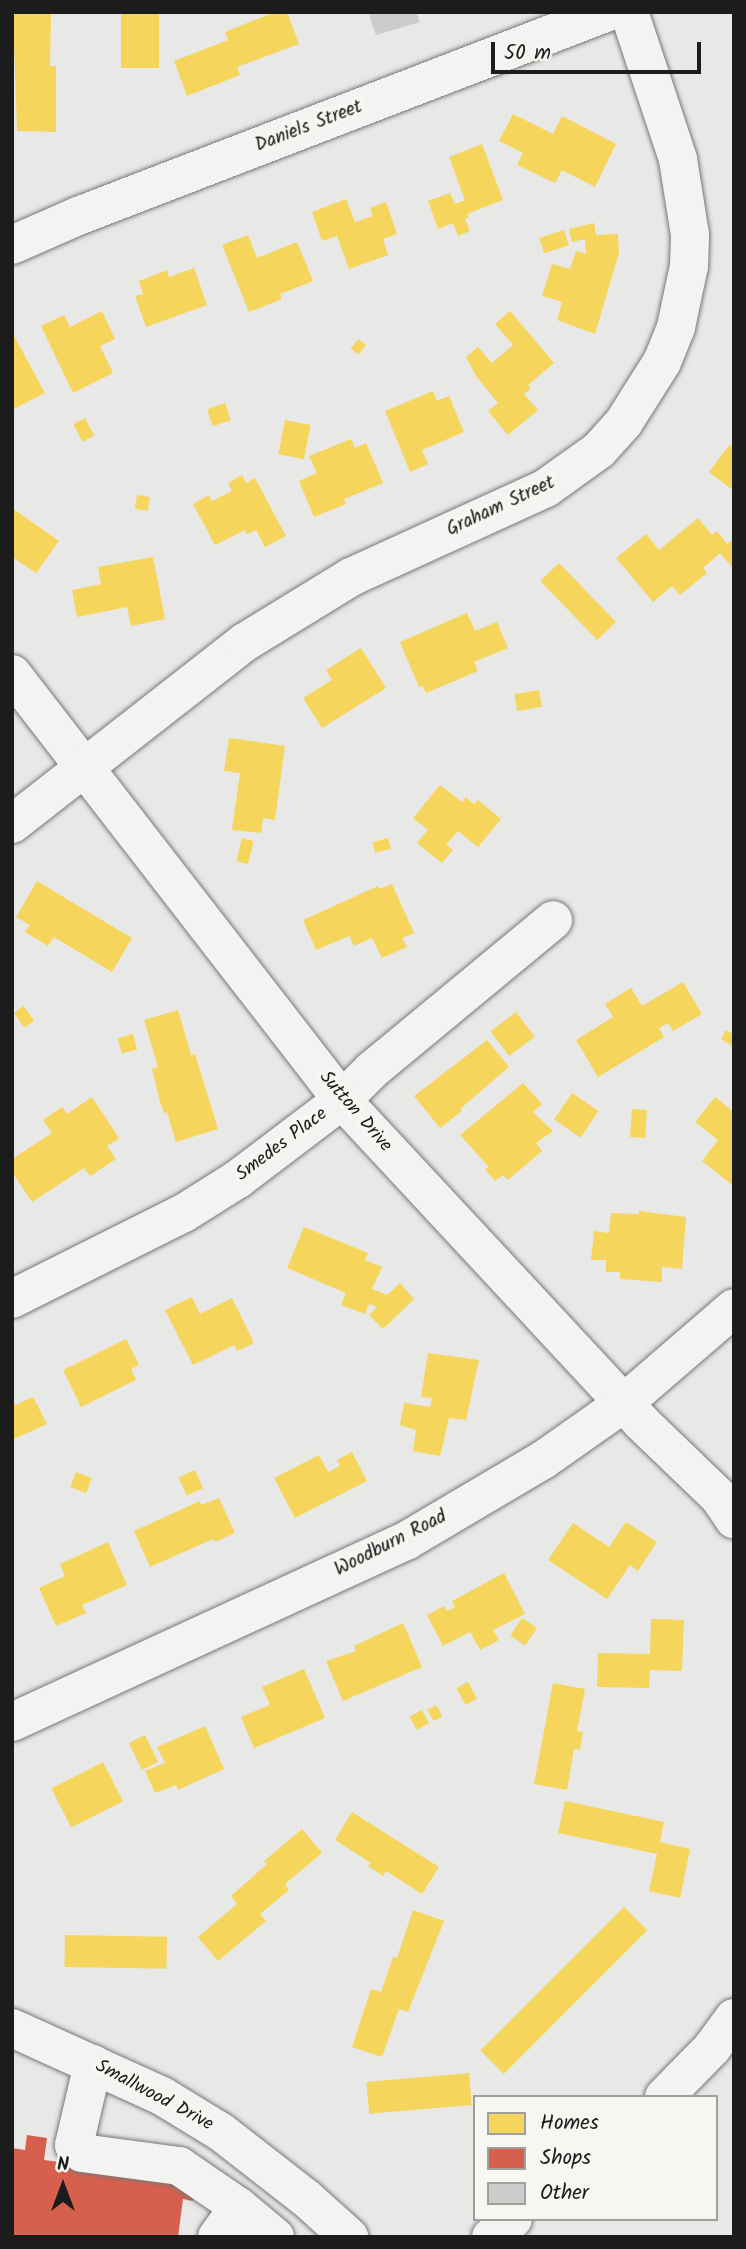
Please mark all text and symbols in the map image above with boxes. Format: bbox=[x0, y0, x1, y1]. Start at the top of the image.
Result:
scale bar bbox=[494, 28, 704, 72]
text: 50 m bbox=[504, 37, 551, 70]
street label: Daniels Street bbox=[252, 96, 366, 158]
street label: Graham Street bbox=[443, 472, 559, 542]
street label: Sutton Drive bbox=[314, 1067, 396, 1157]
street label: Smedes Place bbox=[232, 1103, 332, 1187]
street label: Woodburn Road bbox=[331, 1506, 451, 1582]
street label: Smallwood Drive bbox=[91, 2055, 217, 2137]
legend bbox=[473, 2095, 718, 2221]
text: Homes bbox=[540, 2107, 599, 2140]
text: Shops bbox=[540, 2142, 591, 2175]
text: N bbox=[57, 2150, 69, 2180]
north arrow bbox=[28, 2151, 98, 2221]
text: Other bbox=[540, 2177, 589, 2210]

